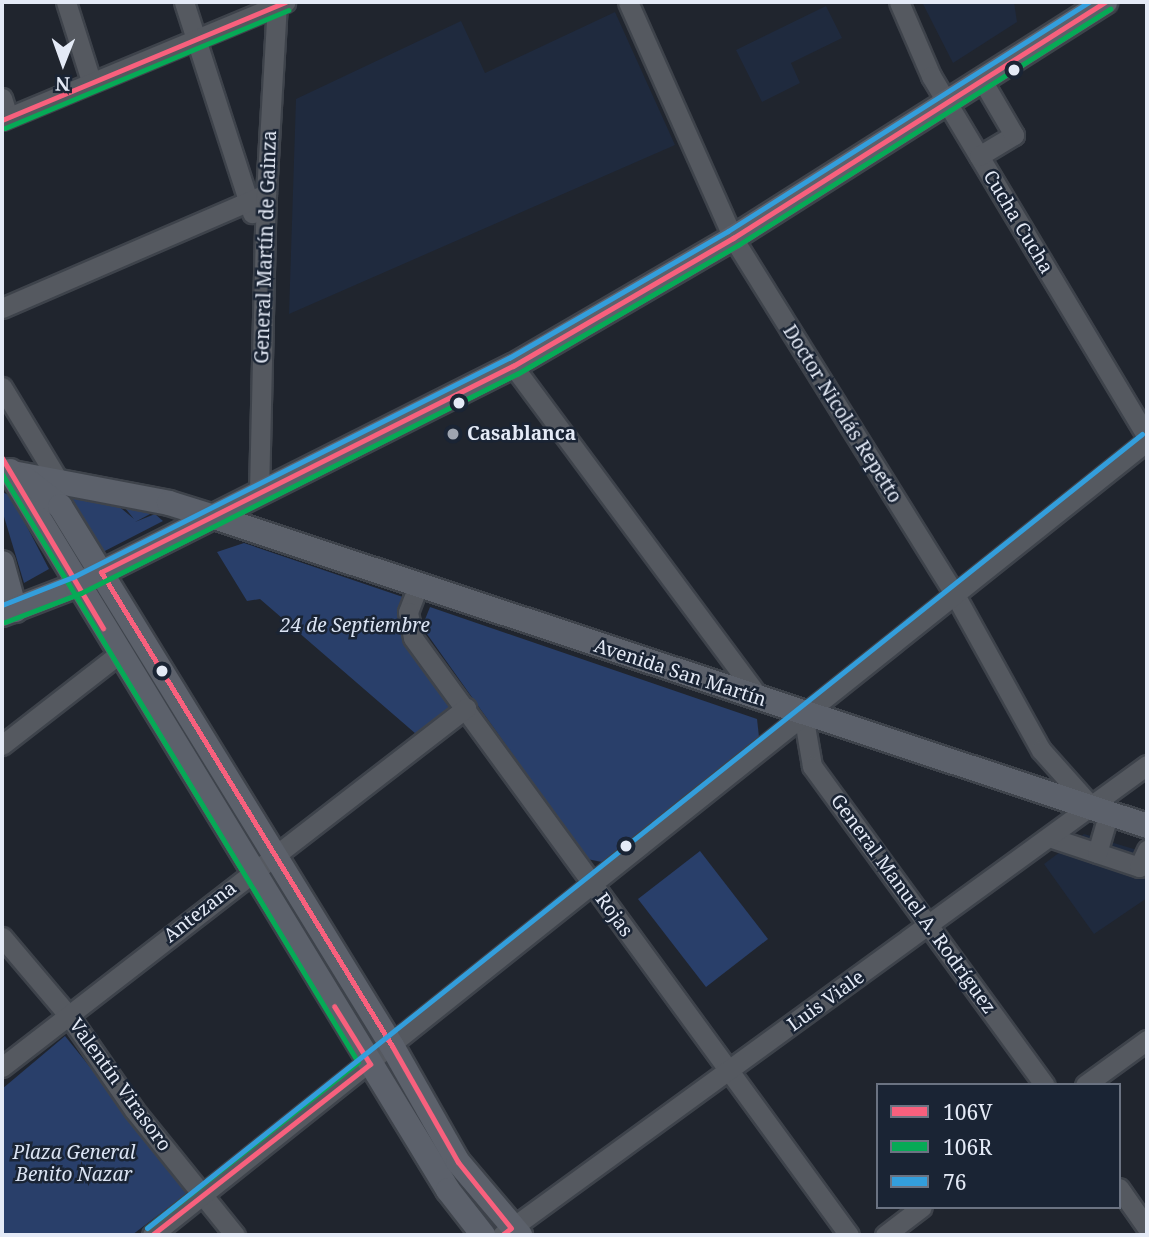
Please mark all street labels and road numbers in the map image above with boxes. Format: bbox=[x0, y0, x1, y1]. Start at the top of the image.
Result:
street label: General Martín de Gainza bbox=[251, 130, 281, 364]
street label: Cucha Cucha bbox=[978, 166, 1058, 278]
street label: Doctor Nicolás Repetto bbox=[778, 321, 906, 507]
street label: Avenida San Martín bbox=[591, 634, 769, 712]
street label: General Manuel A. Rodríguez bbox=[826, 790, 1000, 1018]
street label: Antezana bbox=[159, 877, 241, 947]
street label: Rojas bbox=[591, 889, 637, 941]
street label: Luis Viale bbox=[783, 966, 869, 1036]
street label: Valentín Virasoro bbox=[64, 1014, 176, 1156]

